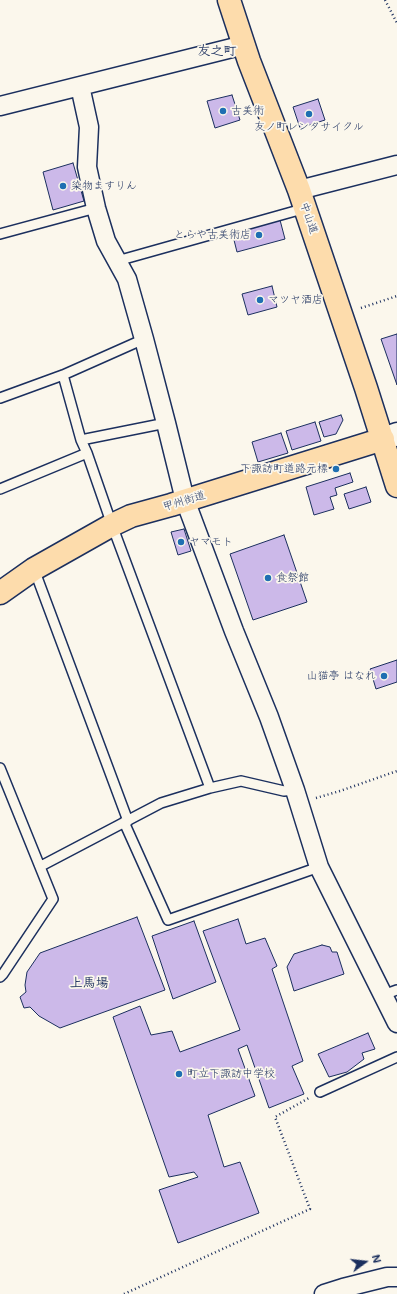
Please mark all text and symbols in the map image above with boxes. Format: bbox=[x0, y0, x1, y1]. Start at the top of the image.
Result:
district label: 友之町 bbox=[198, 43, 236, 59]
place label: 古美術 bbox=[231, 104, 264, 118]
marker: 古美術 bbox=[218, 106, 228, 116]
marker: 友ノ町レンタサイクル bbox=[304, 109, 314, 119]
place label: 友ノ町レンタサイクル bbox=[254, 120, 364, 134]
place label: 染物ますりん bbox=[71, 179, 137, 193]
marker: 染物ますりん bbox=[58, 181, 68, 191]
street label: 中山道 bbox=[297, 200, 321, 236]
place label: とらや古美術店 bbox=[174, 228, 251, 242]
marker: とらや古美術店 bbox=[254, 230, 264, 240]
place label: マツヤ酒店 bbox=[268, 293, 323, 307]
marker: マツヤ酒店 bbox=[255, 295, 265, 305]
place label: 下諏訪町道路元標 bbox=[240, 462, 328, 476]
marker: 下諏訪町道路元標 bbox=[331, 464, 341, 474]
street label: 甲州街道 bbox=[161, 488, 207, 514]
place label: ヤマモト bbox=[189, 535, 233, 549]
marker: ヤマモト bbox=[176, 537, 186, 547]
place label: 食祭館 bbox=[276, 571, 309, 585]
marker: 食祭館 bbox=[263, 573, 273, 583]
place label: 山猫亭 はなれ bbox=[306, 669, 376, 683]
marker: 山猫亭 はなれ bbox=[379, 671, 389, 681]
district label: 上馬場 bbox=[70, 975, 108, 991]
place label: 町立下諏訪中学校 bbox=[187, 1067, 275, 1081]
marker: 町立下諏訪中学校 bbox=[174, 1069, 184, 1079]
north arrow bbox=[345, 1242, 385, 1282]
text: N bbox=[369, 1253, 385, 1265]

